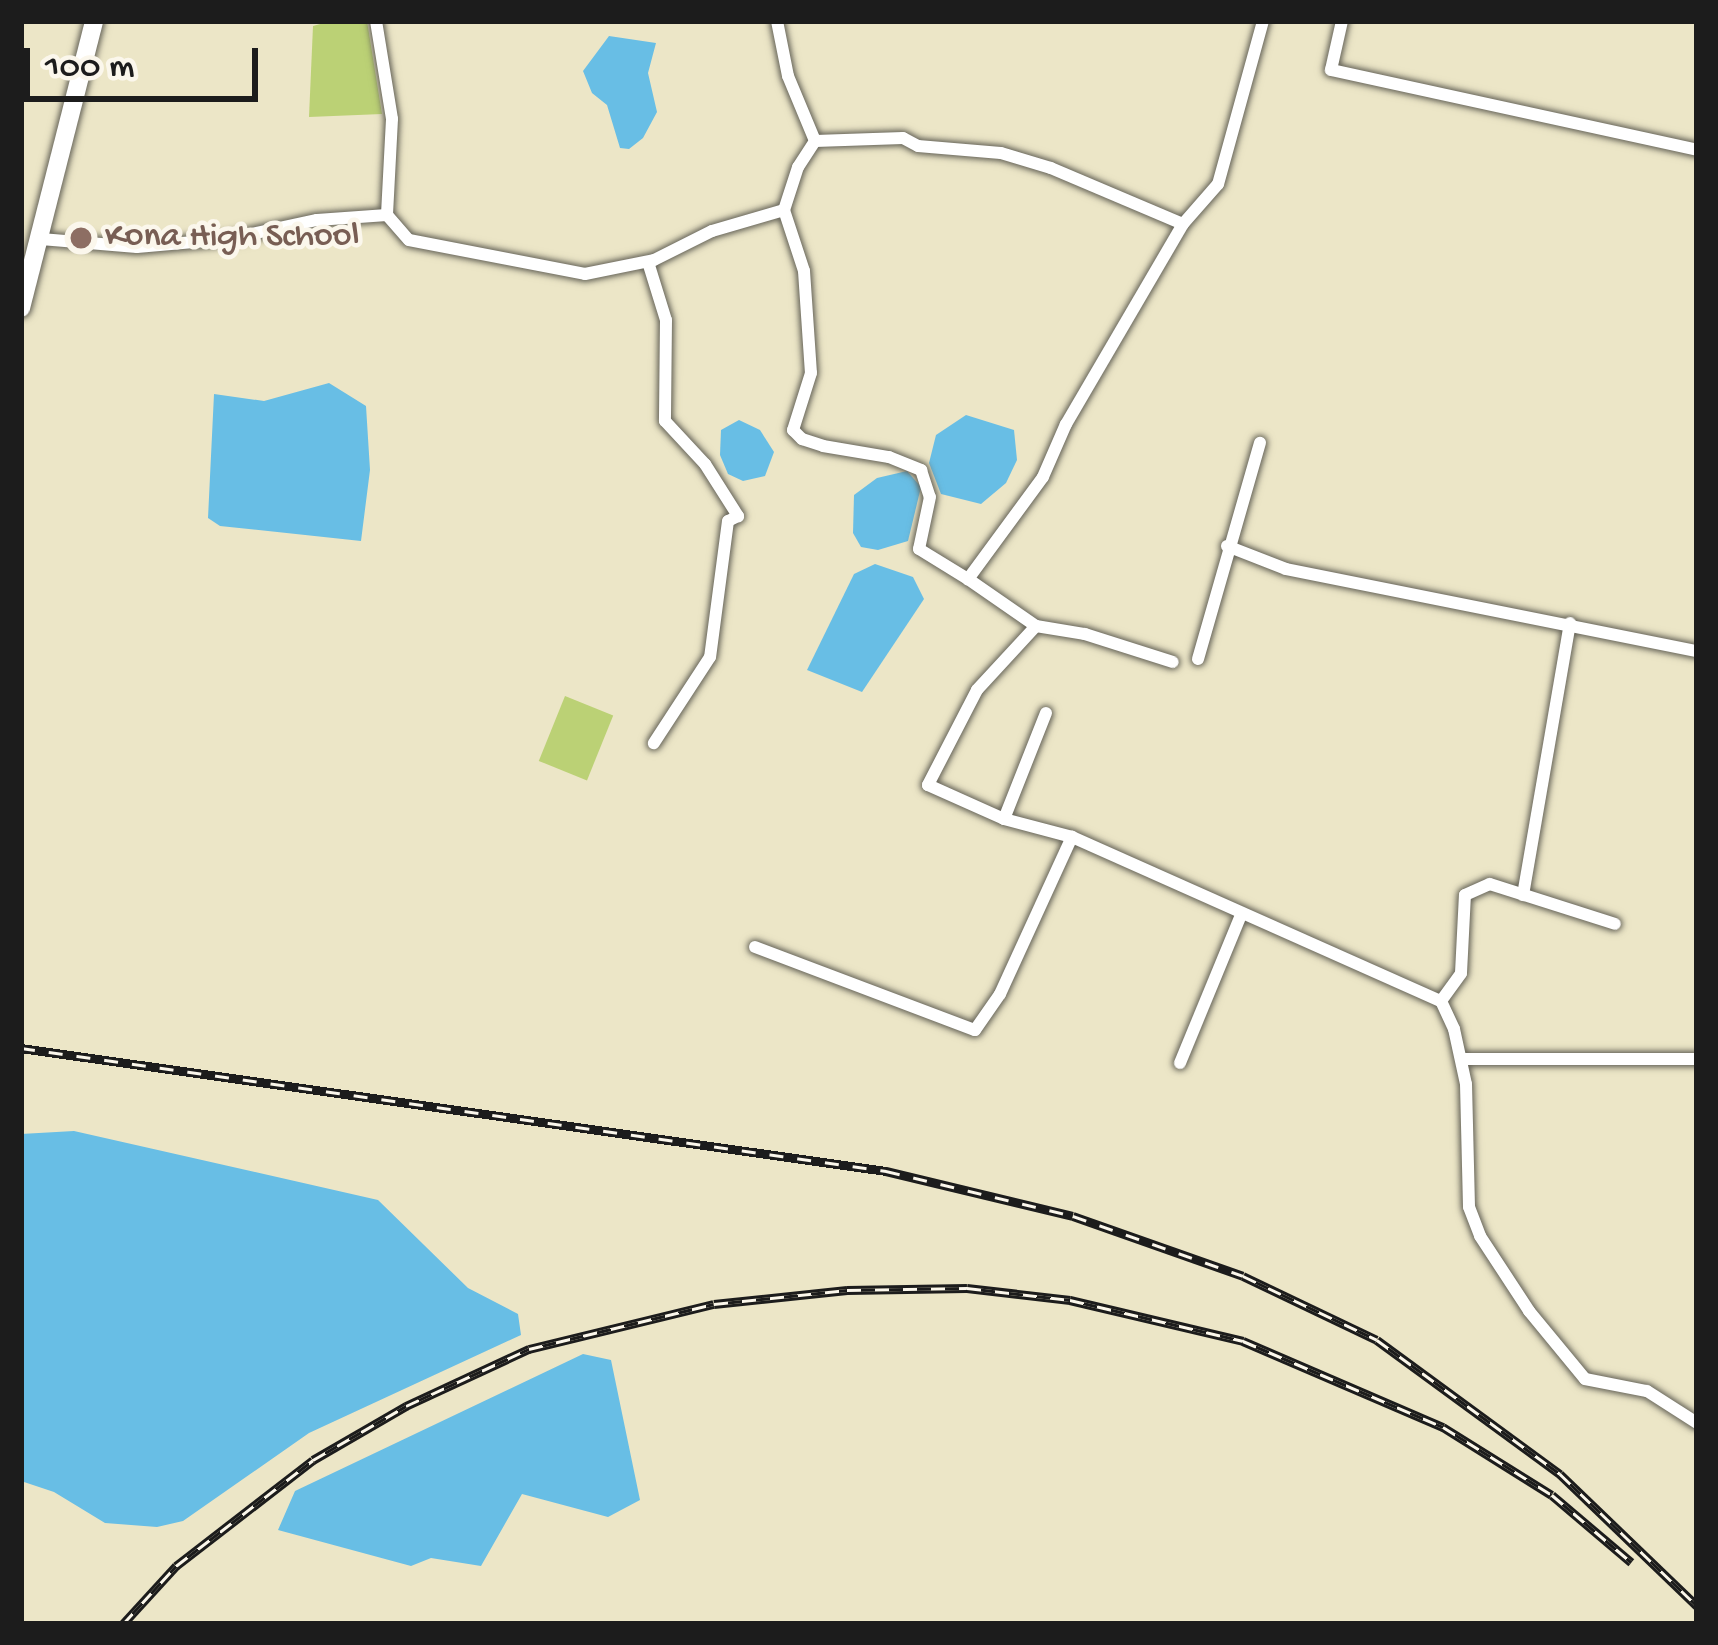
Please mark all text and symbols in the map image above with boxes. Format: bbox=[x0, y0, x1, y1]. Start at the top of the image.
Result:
scale bar bbox=[30, 24, 264, 98]
text: 100 m bbox=[45, 47, 135, 90]
place label: Kona High School bbox=[105, 216, 359, 260]
marker: Kona High School bbox=[68, 225, 94, 251]

